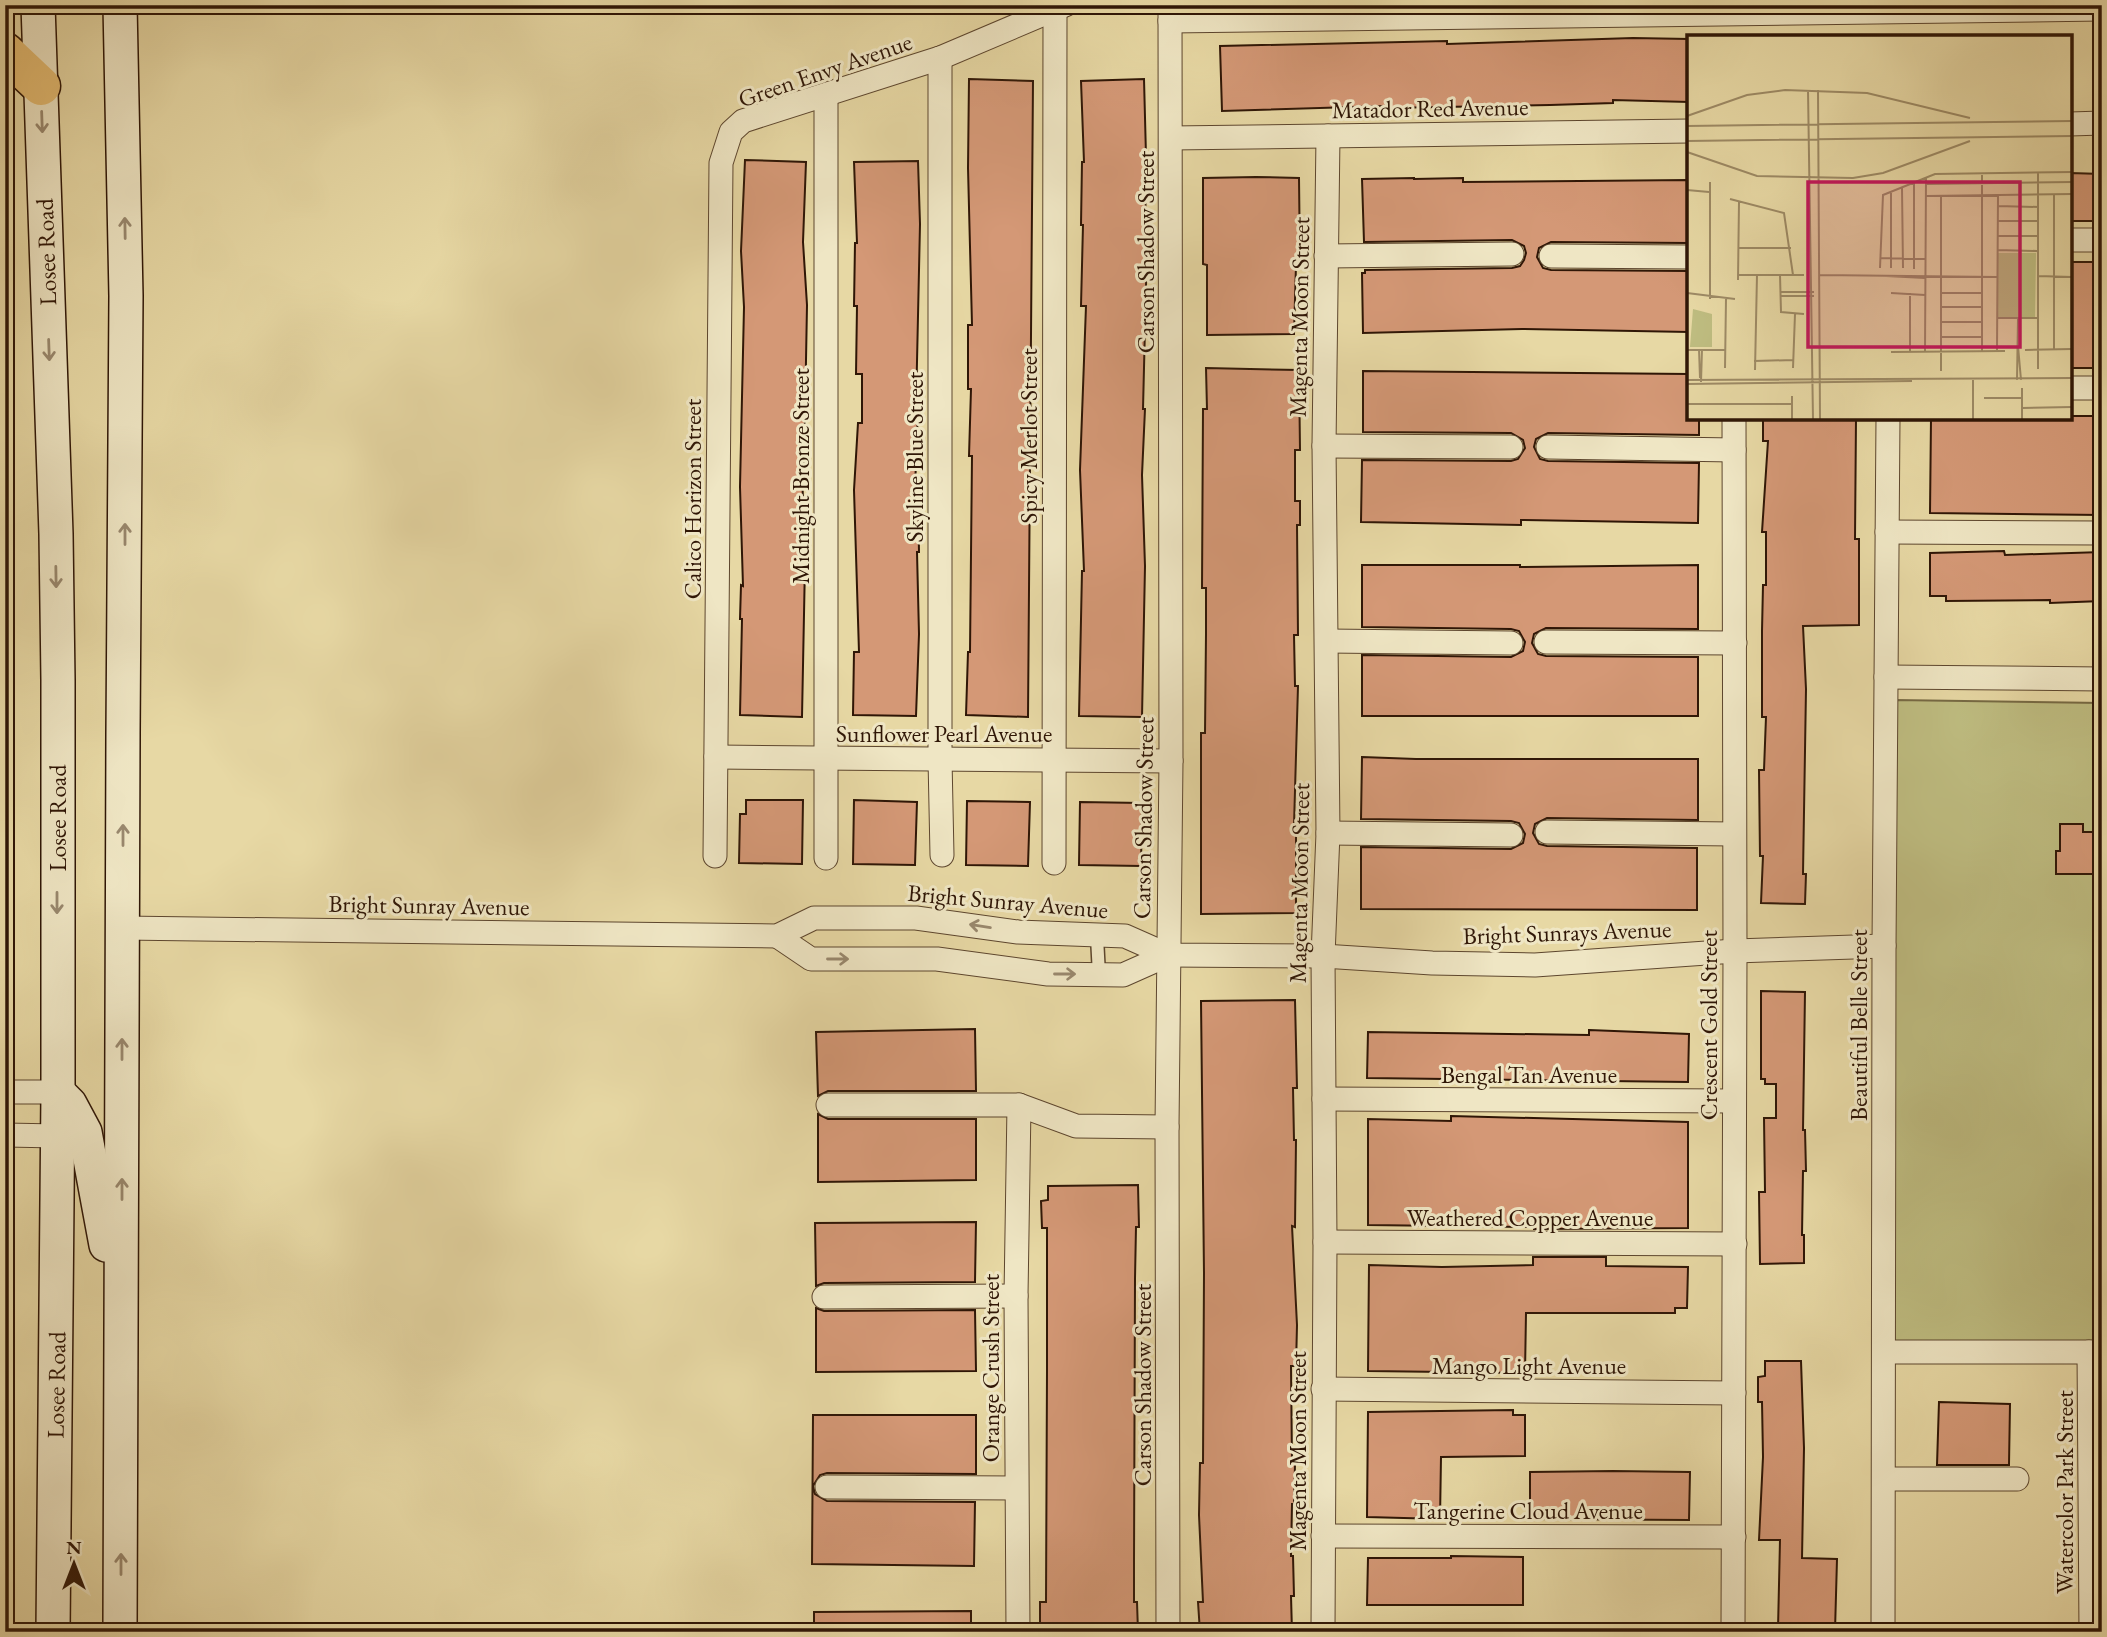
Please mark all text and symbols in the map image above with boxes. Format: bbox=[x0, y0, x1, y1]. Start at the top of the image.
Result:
street label: Green Envy Avenue bbox=[734, 26, 916, 114]
inset map bbox=[1687, 35, 2072, 420]
street label: Matador Red Avenue bbox=[1331, 91, 1529, 125]
one-way arrow bbox=[35, 111, 48, 134]
street label: Carson Shadow Street bbox=[1130, 150, 1161, 353]
street label: Losee Road bbox=[29, 197, 63, 306]
street label: Magenta Moon Street bbox=[1282, 216, 1316, 417]
one-way arrow bbox=[118, 217, 132, 240]
one-way arrow bbox=[43, 338, 56, 361]
street label: Spicy Merlot Street bbox=[1013, 348, 1044, 524]
street label: Midnight Bronze Street bbox=[785, 368, 816, 584]
street label: Skyline Blue Street bbox=[899, 371, 930, 542]
street label: Calico Horizon Street bbox=[677, 398, 708, 599]
one-way arrow bbox=[118, 523, 131, 546]
one-way arrow bbox=[50, 565, 63, 588]
street label: Carson Shadow Street bbox=[1126, 716, 1160, 919]
street label: Sunflower Pearl Avenue bbox=[836, 718, 1052, 749]
street label: Losee Road bbox=[42, 764, 73, 872]
street label: Magenta Moon Street bbox=[1282, 782, 1316, 983]
one-way arrow bbox=[116, 824, 129, 847]
street label: Bright Sunray Avenue bbox=[906, 877, 1110, 925]
street label: Bright Sunray Avenue bbox=[328, 888, 530, 922]
one-way arrow bbox=[50, 891, 64, 914]
street label: Bright Sunrays Avenue bbox=[1462, 913, 1672, 951]
one-way arrow bbox=[969, 919, 992, 932]
street label: Crescent Gold Street bbox=[1693, 929, 1724, 1120]
street label: Beautiful Belle Street bbox=[1843, 929, 1874, 1121]
one-way arrow bbox=[826, 952, 849, 966]
one-way arrow bbox=[1053, 967, 1076, 981]
one-way arrow bbox=[115, 1038, 129, 1061]
street label: Bengal Tan Avenue bbox=[1441, 1059, 1617, 1090]
one-way arrow bbox=[115, 1178, 129, 1201]
street label: Weathered Copper Avenue bbox=[1407, 1202, 1653, 1233]
street label: Orange Crush Street bbox=[975, 1273, 1006, 1462]
street label: Carson Shadow Street bbox=[1127, 1283, 1158, 1486]
street label: Losee Road bbox=[40, 1330, 72, 1439]
street label: Magenta Moon Street bbox=[1282, 1350, 1313, 1551]
street label: Mango Light Avenue bbox=[1432, 1350, 1626, 1381]
street label: Watercolor Park Street bbox=[2049, 1390, 2080, 1594]
street label: Tangerine Cloud Avenue bbox=[1413, 1495, 1643, 1526]
north arrow bbox=[38, 1528, 108, 1598]
text: N bbox=[66, 1535, 82, 1560]
one-way arrow bbox=[114, 1552, 128, 1575]

